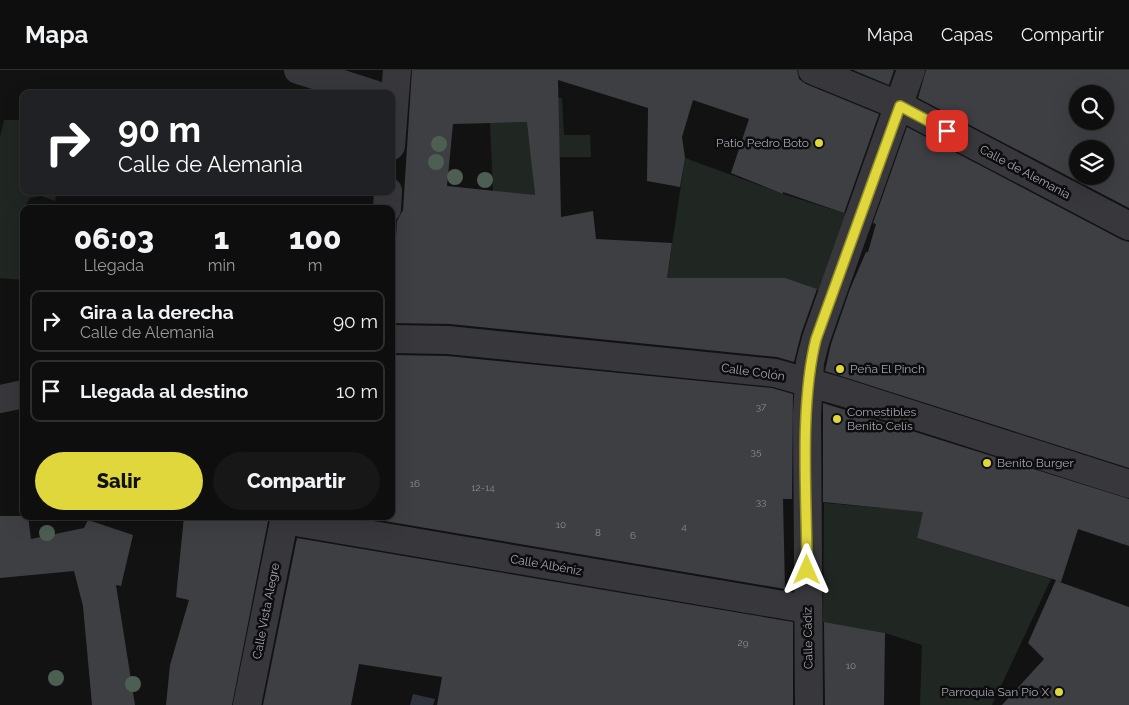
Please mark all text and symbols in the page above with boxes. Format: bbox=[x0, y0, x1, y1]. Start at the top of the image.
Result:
text: Mapa bbox=[25, 20, 88, 49]
text: Mapa bbox=[867, 24, 913, 45]
text: Capas bbox=[941, 24, 993, 45]
text: Compartir bbox=[1021, 24, 1104, 45]
map controls bbox=[1069, 85, 1114, 185]
button: search bbox=[1069, 85, 1114, 130]
text: 90 m bbox=[118, 109, 201, 150]
icon: right bbox=[35, 110, 100, 175]
pin bbox=[926, 110, 968, 152]
icon: arrive bbox=[933, 117, 961, 145]
place label: Patio Pedro Boto bbox=[716, 136, 809, 150]
marker: Patio Pedro Boto bbox=[813, 137, 825, 149]
button: layers bbox=[1069, 140, 1114, 185]
street label: Calle de Alemania bbox=[977, 142, 1073, 202]
text: Calle de Alemania bbox=[118, 151, 303, 177]
text: 06:03 bbox=[74, 221, 154, 256]
text: 1 bbox=[214, 221, 229, 256]
text: 100 bbox=[289, 221, 341, 256]
text: Llegada bbox=[84, 256, 144, 275]
text: min bbox=[208, 256, 235, 275]
text: m bbox=[308, 256, 322, 275]
text: Gira a la derecha bbox=[80, 301, 234, 323]
icon: right bbox=[37, 307, 65, 335]
text: 90 m bbox=[333, 310, 378, 332]
text: Calle de Alemania bbox=[80, 323, 214, 342]
street label: Calle Colón bbox=[720, 361, 786, 383]
place label: Peña El Pinch bbox=[850, 362, 925, 376]
marker: Peña El Pinch bbox=[834, 363, 846, 375]
icon: arrive bbox=[37, 377, 65, 405]
text: Llegada al destino bbox=[80, 380, 248, 402]
text: 10 m bbox=[336, 380, 378, 402]
house number: 37 bbox=[756, 401, 767, 412]
place label: Comestibles Benito Celís bbox=[847, 405, 917, 433]
marker: Comestibles Benito Celís bbox=[831, 413, 843, 425]
house number: 35 bbox=[751, 446, 762, 457]
button: Salir bbox=[35, 452, 203, 510]
button: Compartir bbox=[213, 452, 380, 510]
place label: Benito Burger bbox=[997, 456, 1074, 470]
marker: Benito Burger bbox=[981, 457, 993, 469]
house number: 16 bbox=[410, 478, 420, 489]
house number: 12-14 bbox=[471, 482, 495, 493]
house number: 33 bbox=[756, 496, 766, 507]
house number: 10 bbox=[556, 519, 566, 530]
house number: 4 bbox=[681, 521, 687, 532]
house number: 8 bbox=[595, 527, 601, 538]
house number: 6 bbox=[630, 530, 636, 541]
position arrow bbox=[780, 543, 832, 595]
street label: Calle Albéniz bbox=[509, 552, 583, 578]
street label: Calle Vista Alegre bbox=[250, 562, 282, 660]
street label: Calle Cádiz bbox=[800, 607, 816, 669]
house number: 29 bbox=[737, 637, 749, 648]
house number: 10 bbox=[846, 660, 856, 671]
place label: Parroquia San Pío X bbox=[941, 685, 1049, 699]
marker: Parroquia San Pío X bbox=[1053, 686, 1065, 698]

